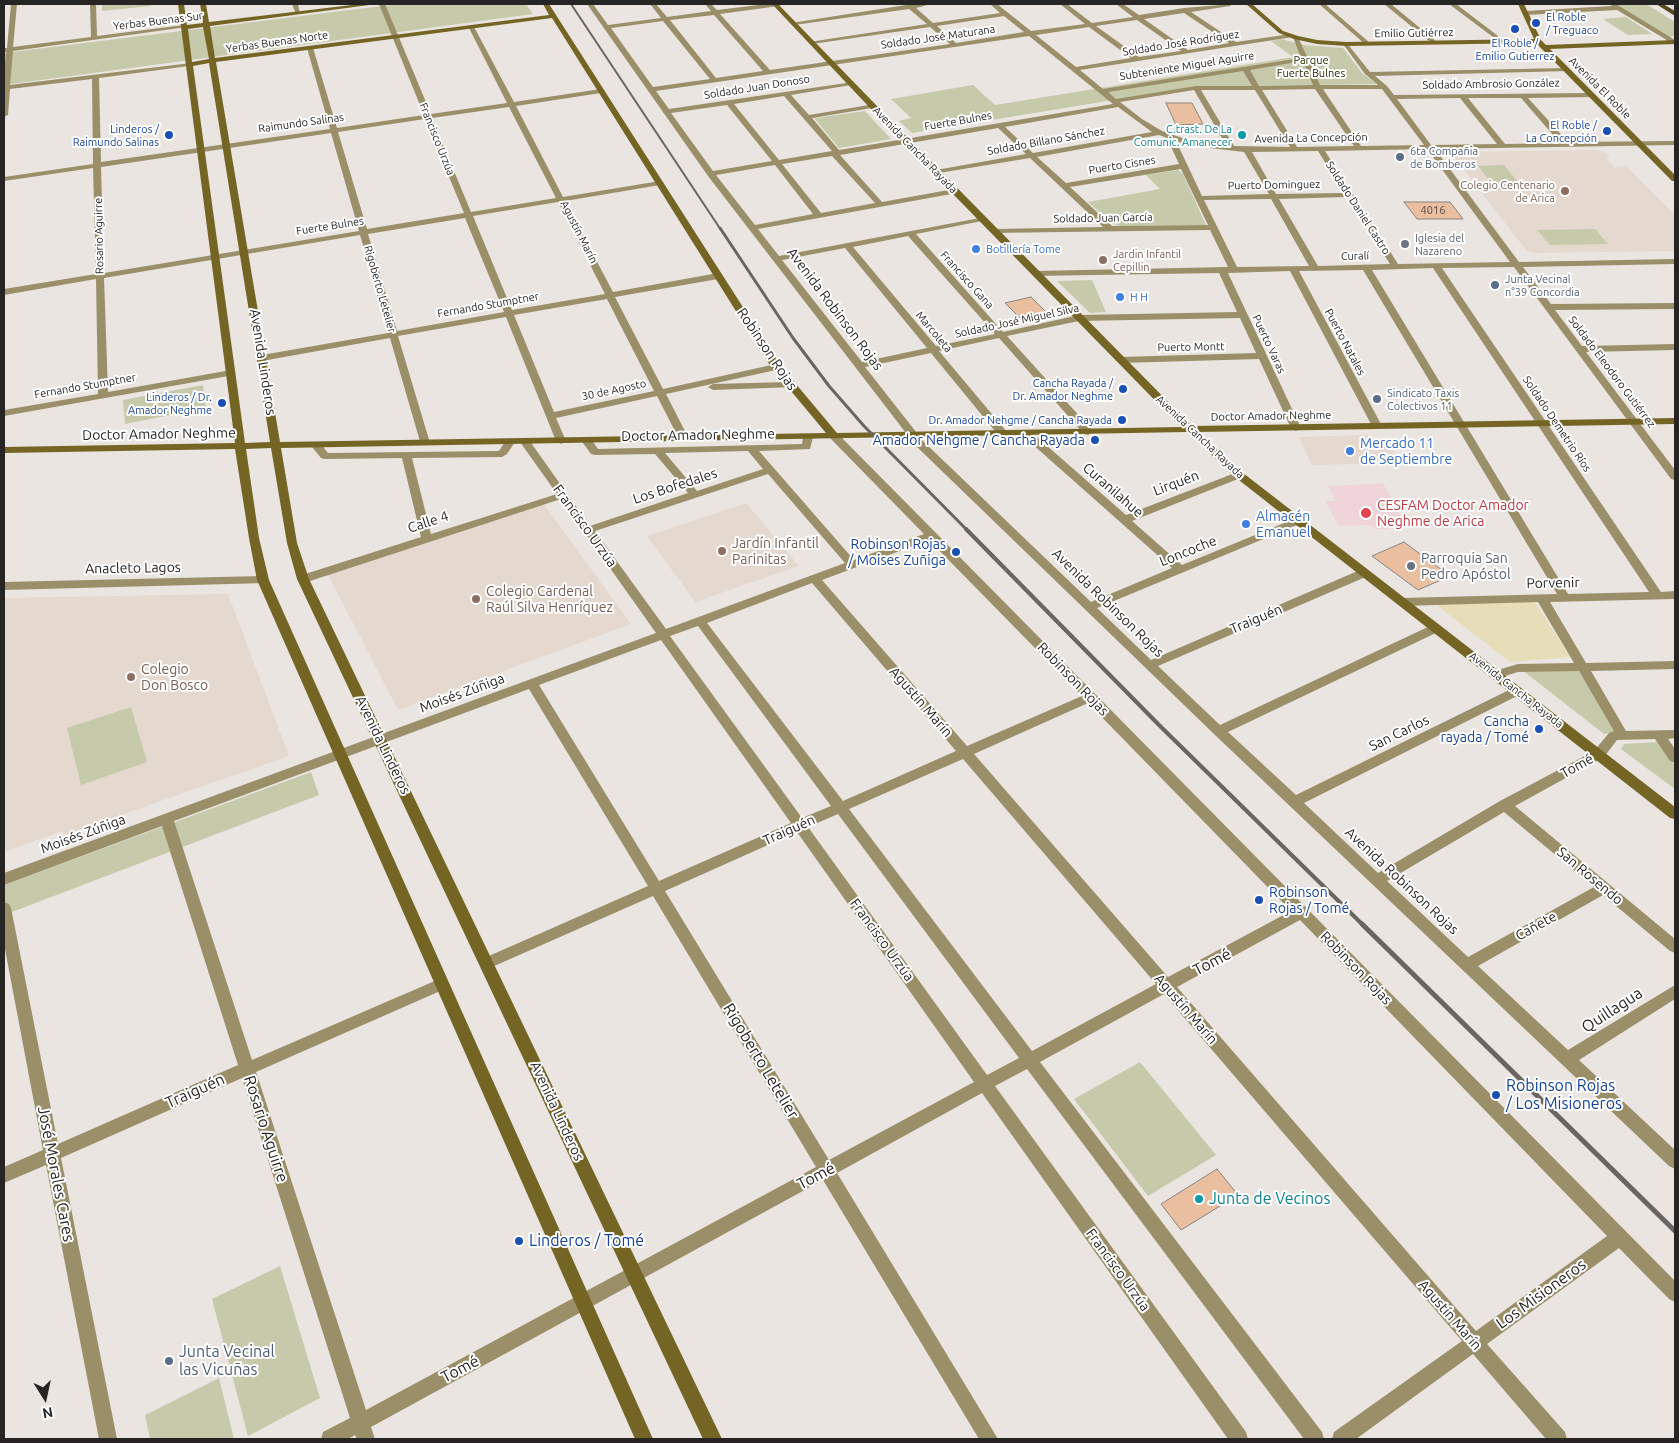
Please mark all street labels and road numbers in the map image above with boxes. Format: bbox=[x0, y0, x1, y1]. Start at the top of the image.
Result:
street label: Yerbas Buenas Sur bbox=[112, 9, 204, 33]
street label: Soldado José Maturana bbox=[880, 22, 996, 52]
street label: Emilio Gutiérrez bbox=[1374, 26, 1454, 40]
street label: Soldado José Rodríguez bbox=[1122, 27, 1240, 59]
street label: Yerbas Buenas Norte bbox=[225, 28, 329, 56]
street label: Subteniente Miguel Aguirre bbox=[1119, 49, 1255, 83]
street label: Avenida El Roble bbox=[1566, 54, 1634, 122]
street label: Soldado Juan Donoso bbox=[703, 72, 811, 102]
street label: Soldado Ambrosio González bbox=[1422, 76, 1560, 92]
street label: Francisco Urzúa bbox=[416, 101, 458, 177]
street label: Avenida Cancha Rayada bbox=[870, 104, 960, 196]
street label: Fuerte Bulnes bbox=[923, 109, 993, 133]
street label: Raimundo Salinas bbox=[257, 110, 345, 136]
street label: Soldado Billano Sánchez bbox=[986, 124, 1106, 158]
street label: Avenida La Concepción bbox=[1254, 130, 1368, 146]
street label: Puerto Cisnes bbox=[1088, 153, 1156, 177]
street label: Soldado Daniel Castro bbox=[1323, 159, 1393, 257]
street label: Puerto Dominguez bbox=[1228, 178, 1320, 192]
street label: Rosario Aguirre bbox=[92, 198, 106, 274]
street label: Agustín Marín bbox=[558, 198, 600, 266]
street label: Soldado Juan García bbox=[1053, 211, 1153, 225]
street label: Fuerte Bulnes bbox=[295, 214, 365, 238]
street label: Rigoberto Letelier bbox=[361, 244, 399, 334]
street label: Avenida Robinson Rojas bbox=[783, 244, 887, 374]
street label: Francisco Gana bbox=[938, 248, 996, 312]
street label: Curalí bbox=[1341, 249, 1369, 263]
street label: Fernando Stumptner bbox=[436, 290, 540, 320]
street label: Soldado José Miguel Silva bbox=[954, 301, 1080, 341]
street label: Robinson Rojas bbox=[733, 305, 801, 393]
street label: Puerto Natales bbox=[1322, 306, 1368, 378]
street label: Avenida Linderos bbox=[246, 308, 280, 416]
street label: Marcoleta bbox=[913, 309, 955, 355]
street label: Puerto Varas bbox=[1250, 312, 1288, 376]
street label: Soldado Eleodoro Gutiérrez bbox=[1566, 314, 1658, 430]
street label: Puerto Montt bbox=[1157, 340, 1225, 354]
street label: Fernando Stumptner bbox=[33, 371, 137, 401]
street label: Soldado Demetrio Ríos bbox=[1520, 374, 1594, 474]
street label: 30 de Agosto bbox=[581, 377, 647, 403]
street label: Avenida Cancha Rayada bbox=[1153, 393, 1247, 481]
street label: Doctor Amador Neghme bbox=[1211, 408, 1331, 424]
street label: Doctor Amador Neghme bbox=[82, 424, 236, 444]
street label: Doctor Amador Neghme bbox=[621, 425, 775, 445]
street label: Curanilahue bbox=[1079, 459, 1147, 521]
street label: Los Bofedales bbox=[631, 464, 719, 508]
street label: Lirquén bbox=[1151, 467, 1201, 499]
street label: Francisco Urzúa bbox=[549, 481, 621, 571]
street label: Calle 4 bbox=[405, 508, 451, 536]
street label: Loncoche bbox=[1157, 532, 1219, 570]
street label: Avenida Robinson Rojas bbox=[1049, 545, 1167, 661]
street label: Anacleto Lagos bbox=[85, 559, 181, 577]
street label: Porvenir bbox=[1526, 574, 1580, 592]
street label: Traiguén bbox=[1227, 601, 1285, 637]
street label: Robinson Rojas bbox=[1034, 639, 1112, 719]
street label: Avenida Cancha Rayada bbox=[1466, 649, 1566, 731]
street label: Agustín Marín bbox=[886, 664, 956, 740]
street label: Moisés Zúñiga bbox=[417, 670, 507, 716]
street label: Avenida Linderos bbox=[352, 693, 414, 797]
street label: San Carlos bbox=[1366, 711, 1432, 755]
street label: Tomé bbox=[1558, 750, 1596, 782]
street label: Moisés Zúñiga bbox=[38, 811, 128, 857]
street label: Traiguén bbox=[760, 811, 818, 849]
street label: Avenida Robinson Rojas bbox=[1342, 824, 1462, 938]
street label: San Rosendo bbox=[1554, 844, 1626, 908]
street label: Francisco Urzúa bbox=[846, 895, 918, 985]
street label: Cañete bbox=[1512, 908, 1560, 944]
street label: Robinson Rojas bbox=[1317, 928, 1395, 1008]
street label: Tomé bbox=[1190, 944, 1234, 980]
street label: Agustín Marín bbox=[1151, 971, 1221, 1047]
street label: Quillagua bbox=[1578, 983, 1646, 1037]
street label: Rigoberto Letelier bbox=[719, 1000, 803, 1122]
street label: Avenida Linderos bbox=[527, 1059, 587, 1163]
street label: Traiguén bbox=[162, 1069, 228, 1113]
street label: Rosario Aguirre bbox=[240, 1073, 292, 1185]
street label: José Morales Cares bbox=[33, 1105, 79, 1243]
street label: Tomé bbox=[794, 1158, 838, 1194]
street label: Francisco Urzúa bbox=[1082, 1225, 1154, 1315]
street label: Los Misioneros bbox=[1492, 1255, 1590, 1333]
street label: Agustín Marín bbox=[1415, 1277, 1485, 1353]
street label: Tomé bbox=[438, 1351, 482, 1387]

